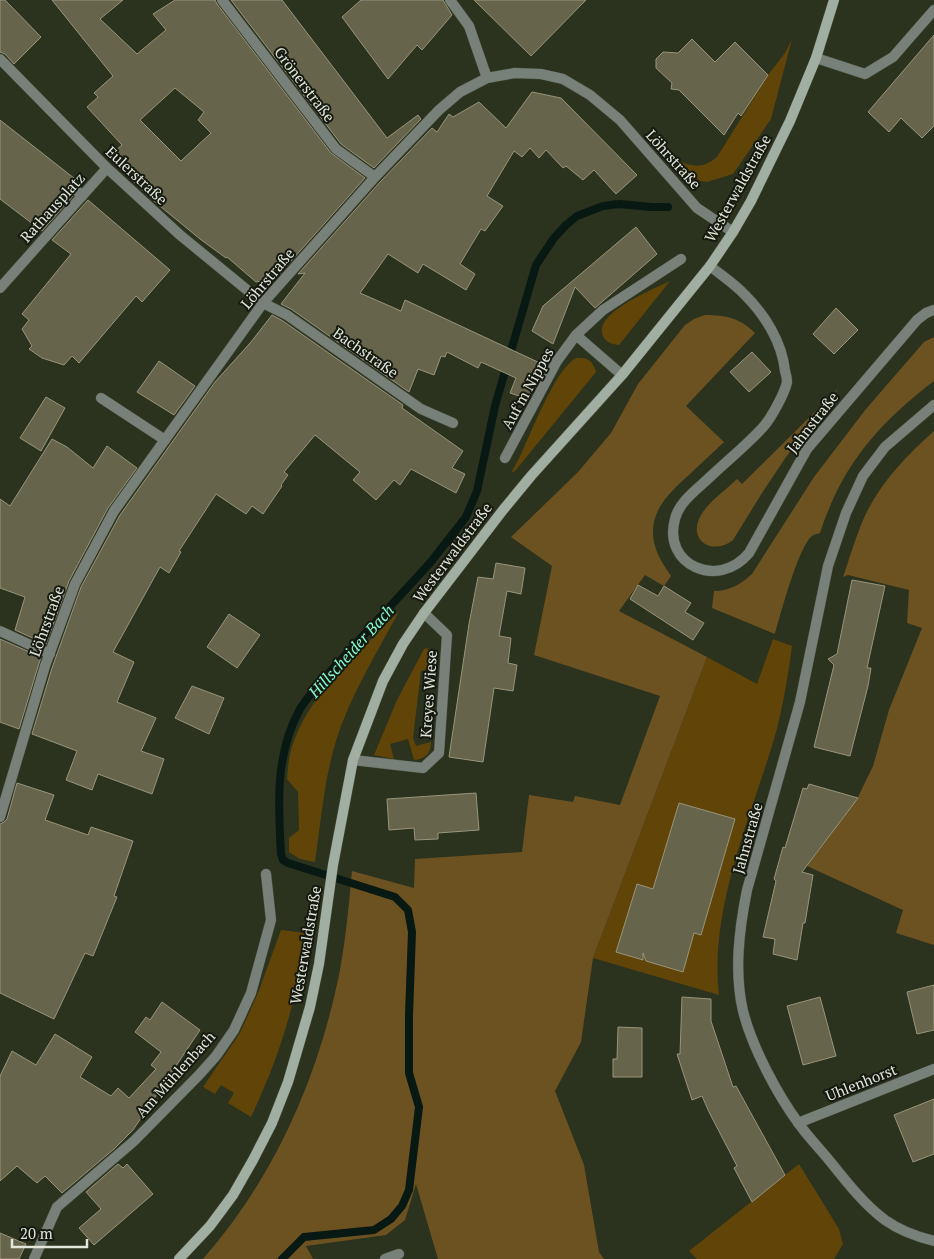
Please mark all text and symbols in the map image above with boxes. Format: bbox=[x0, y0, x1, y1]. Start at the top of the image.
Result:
street label: Grönerstraße bbox=[270, 42, 340, 126]
street label: Löhrstraße bbox=[642, 125, 706, 193]
street label: Westerwaldstraße bbox=[699, 131, 775, 245]
street label: Eulerstraße bbox=[102, 141, 172, 209]
street label: Rathausplatz bbox=[15, 168, 89, 246]
street label: Löhrstraße bbox=[236, 243, 298, 313]
street label: Bachstraße bbox=[330, 322, 402, 382]
street label: Auf'm Nippes bbox=[496, 344, 558, 432]
street label: Jahnstraße bbox=[782, 387, 842, 457]
street label: Westerwaldstraße bbox=[408, 498, 496, 606]
street label: Löhrstraße bbox=[24, 583, 68, 659]
water label: Hillscheider Bach bbox=[303, 600, 399, 703]
street label: Kreyes Wiese bbox=[415, 649, 441, 739]
street label: Jahnstraße bbox=[727, 800, 767, 876]
street label: Westerwaldstraße bbox=[285, 884, 325, 1006]
street label: Am Mühlenbach bbox=[131, 1026, 219, 1121]
street label: Uhlenhorst bbox=[823, 1059, 900, 1105]
scale bar bbox=[12, 1216, 88, 1248]
text: 20 m bbox=[20, 1223, 53, 1243]

